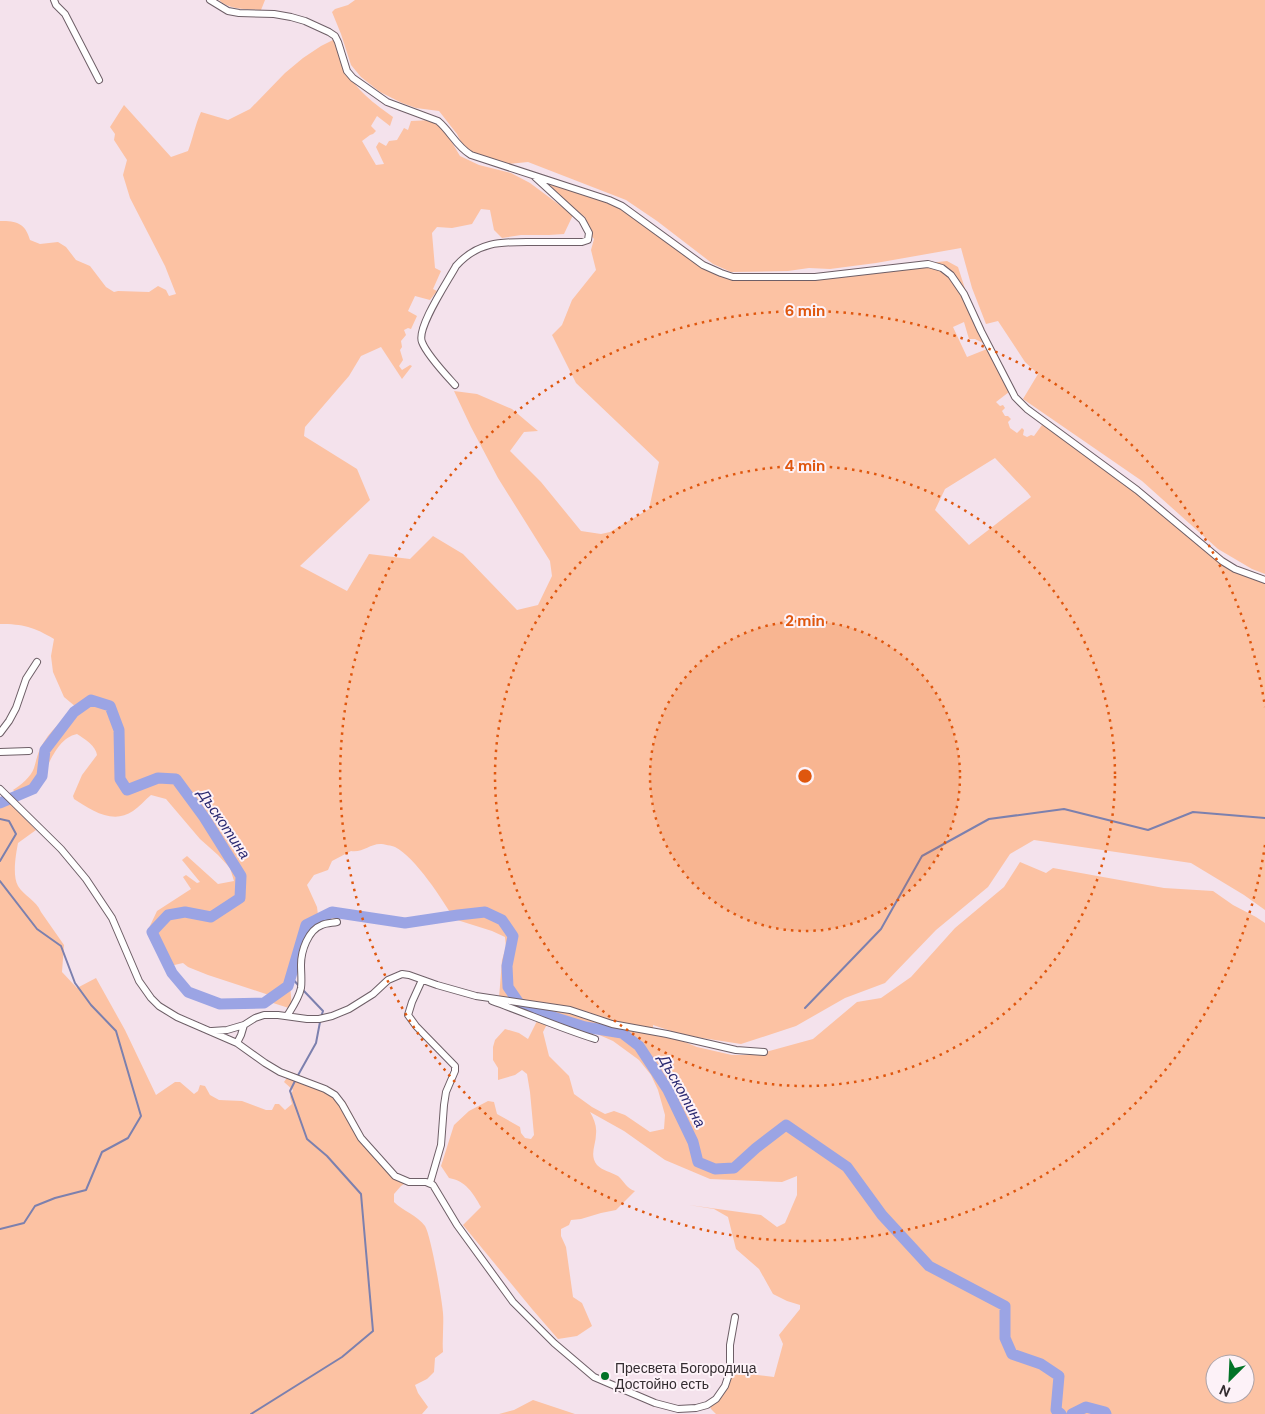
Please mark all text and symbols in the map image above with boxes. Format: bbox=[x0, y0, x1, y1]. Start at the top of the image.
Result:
text: 6 min bbox=[785, 301, 825, 321]
text: 4 min bbox=[785, 456, 825, 476]
text: 2 min bbox=[785, 611, 825, 631]
centre of rings bbox=[796, 767, 814, 785]
water label: Дъскотина bbox=[192, 783, 255, 863]
water label: Дъскотина bbox=[653, 1049, 710, 1131]
north arrow bbox=[1205, 1354, 1255, 1404]
place label: Пресвета Богородица Достойно есть bbox=[615, 1359, 757, 1393]
marker: Пресвета Богородица Достойно есть bbox=[599, 1370, 611, 1382]
text: N bbox=[1216, 1381, 1233, 1401]

